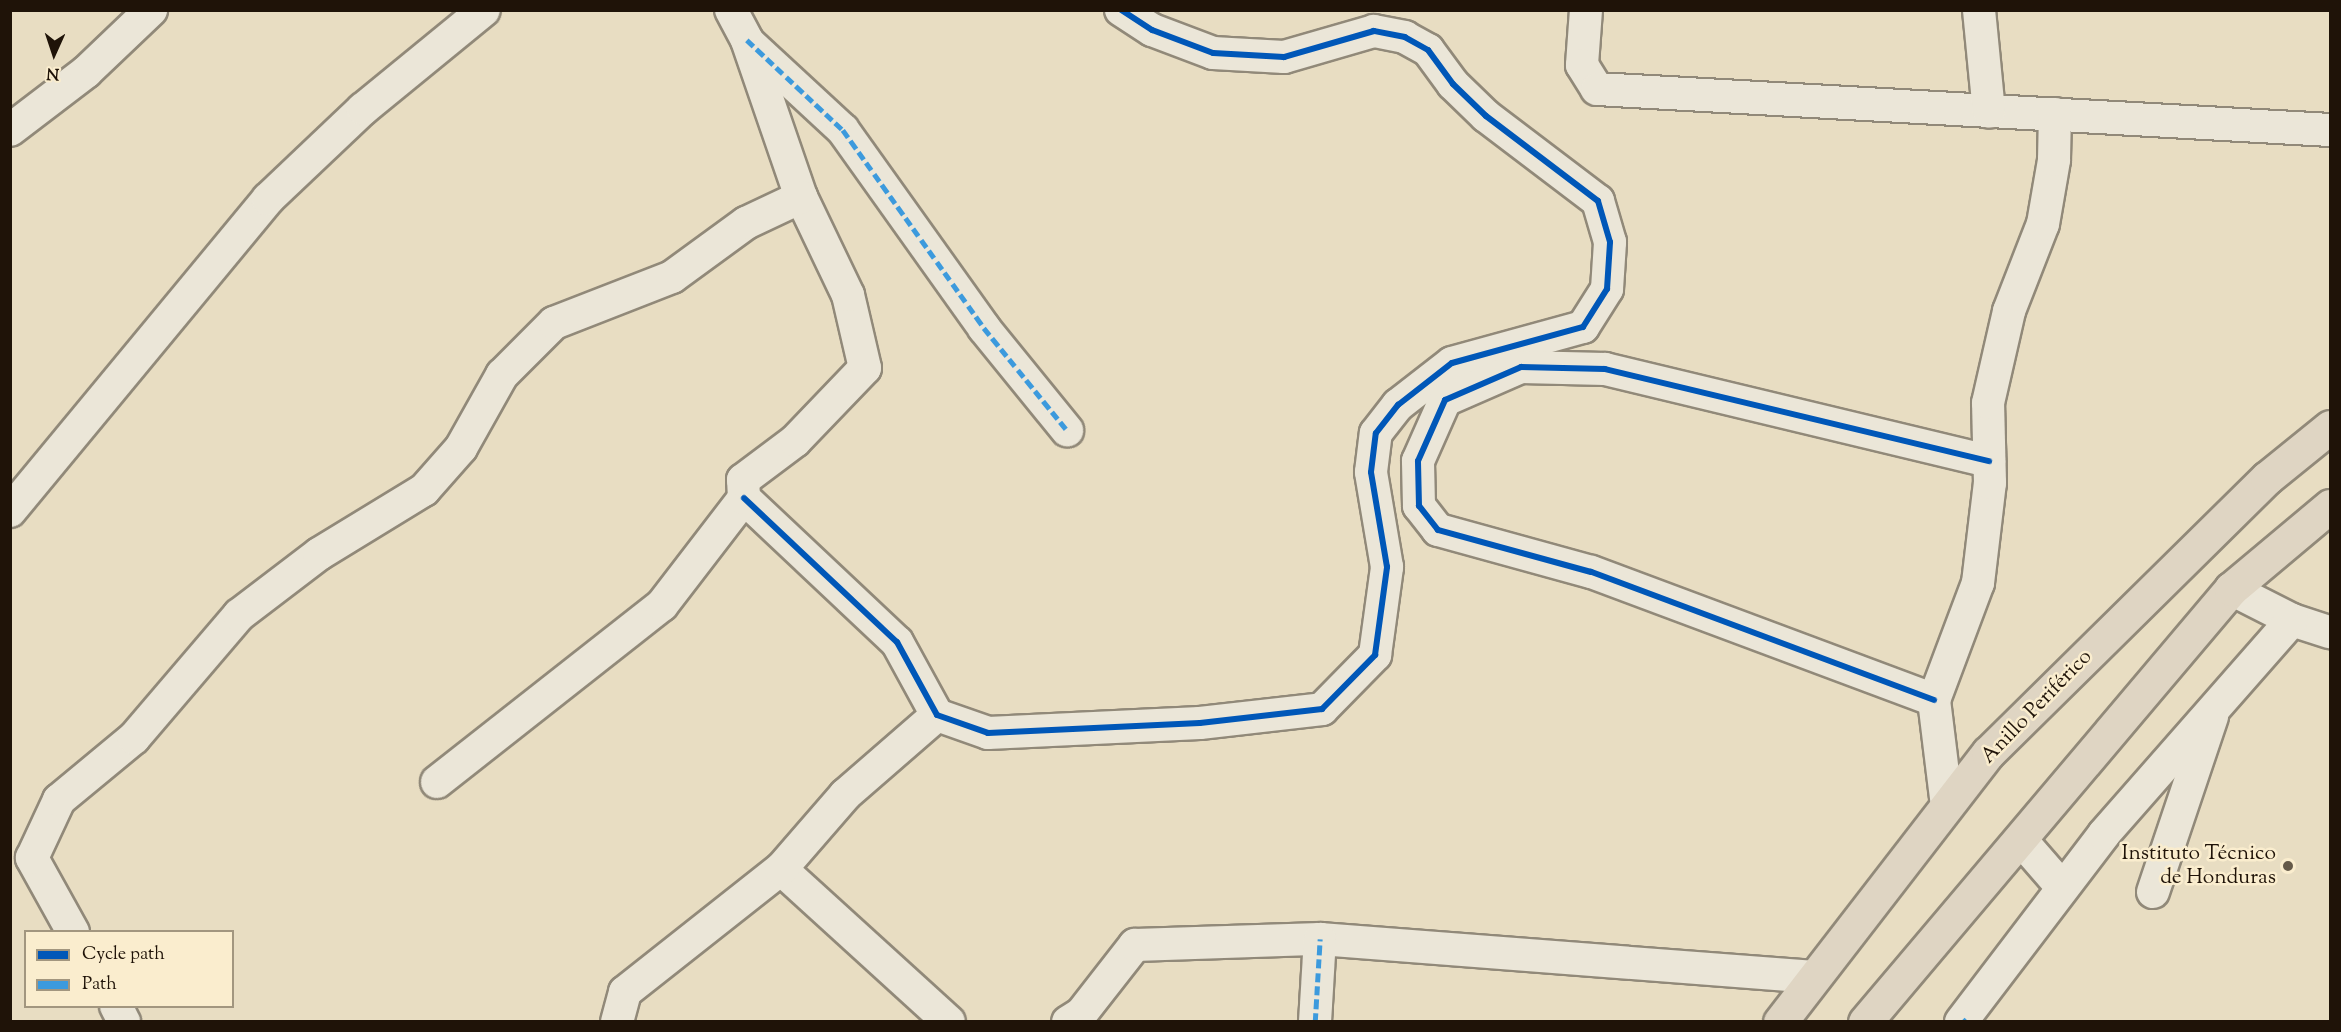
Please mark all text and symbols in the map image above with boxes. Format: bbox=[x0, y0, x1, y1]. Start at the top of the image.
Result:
north arrow bbox=[24, 24, 84, 84]
text: N bbox=[46, 61, 60, 84]
street label: Anillo Periférico bbox=[1976, 645, 2098, 769]
place label: Instituto Técnico de Honduras bbox=[2122, 841, 2276, 891]
marker: Instituto Técnico de Honduras bbox=[2281, 859, 2295, 873]
legend bbox=[24, 930, 234, 1008]
text: Cycle path bbox=[82, 942, 165, 968]
text: Path bbox=[82, 972, 117, 998]

